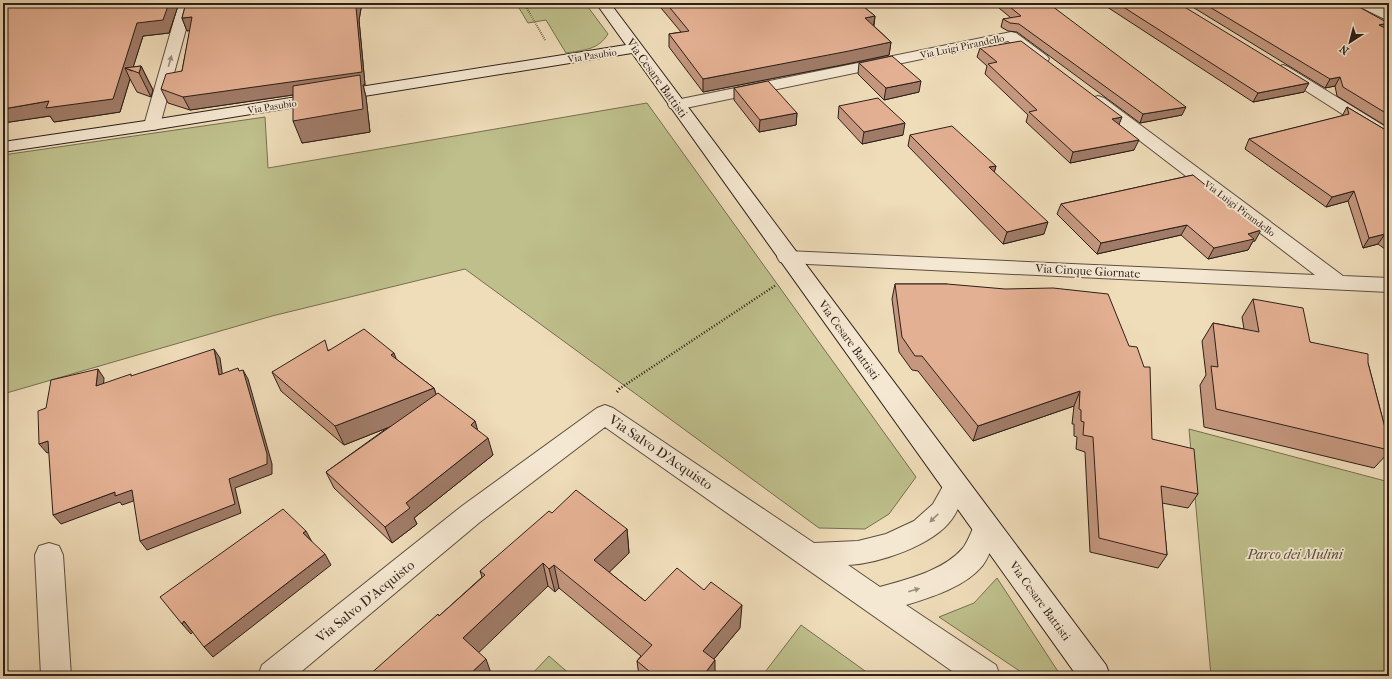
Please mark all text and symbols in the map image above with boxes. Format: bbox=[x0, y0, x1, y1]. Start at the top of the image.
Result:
north arrow bbox=[1330, 22, 1370, 62]
street label: Via Luigi Pirandello bbox=[918, 32, 1005, 62]
street label: Via Cesare Battisti bbox=[623, 35, 691, 121]
text: N bbox=[1337, 42, 1352, 57]
street label: Via Pasubio bbox=[566, 46, 617, 66]
one-way arrow bbox=[167, 55, 173, 67]
street label: Via Pasubio bbox=[246, 97, 297, 117]
street label: Via Luigi Pirandello bbox=[1201, 178, 1277, 239]
street label: Via Cinque Giornate bbox=[1034, 261, 1141, 281]
street label: Via Cesare Battisti bbox=[815, 297, 883, 383]
street label: Via Salvo D'Acquisto bbox=[605, 411, 716, 494]
one-way arrow bbox=[929, 514, 940, 523]
park label: Parco dei Mulini bbox=[1246, 546, 1344, 563]
street label: Via Salvo D'Acquisto bbox=[312, 556, 418, 647]
street label: Via Cesare Battisti bbox=[1006, 558, 1074, 644]
one-way arrow bbox=[908, 587, 920, 593]

